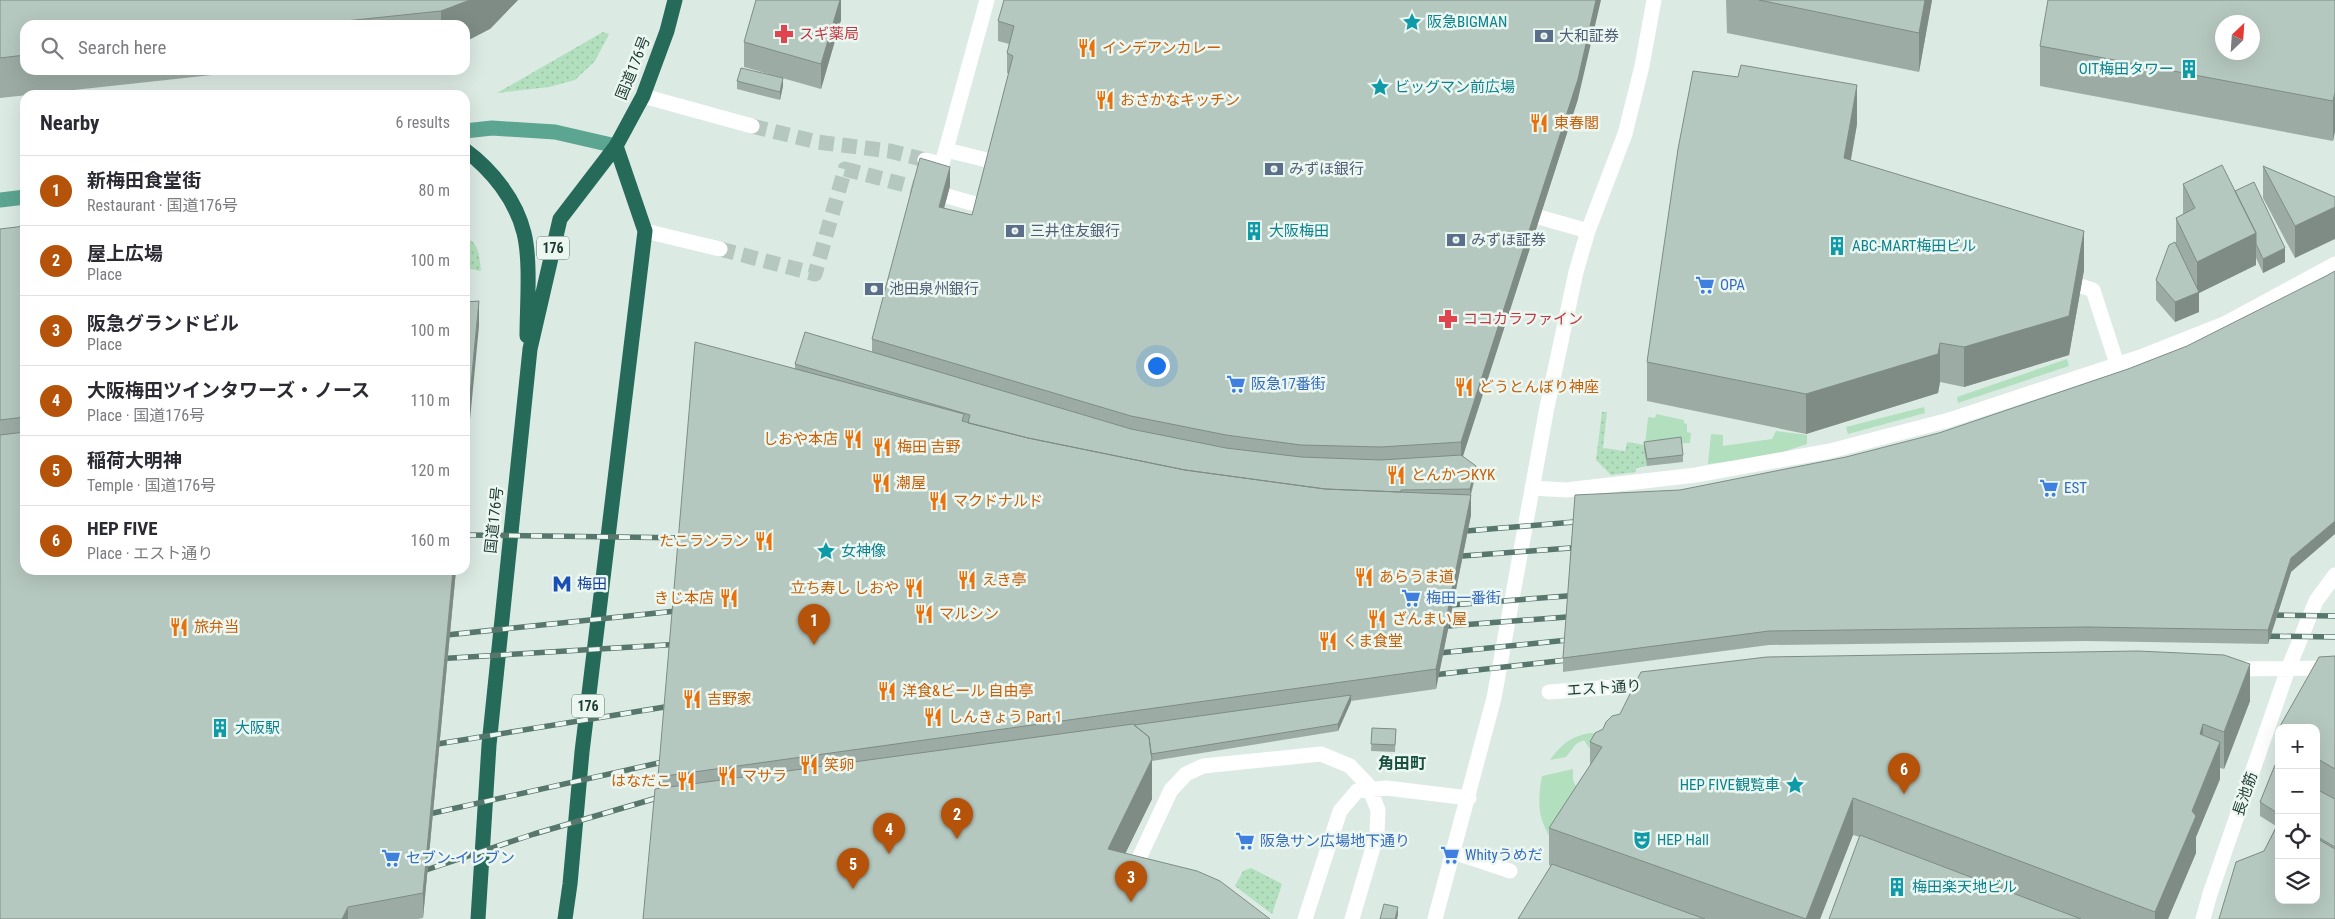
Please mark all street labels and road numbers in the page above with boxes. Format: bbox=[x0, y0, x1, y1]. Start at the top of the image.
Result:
street label: 国道176号 bbox=[612, 33, 654, 103]
road number: 176 bbox=[537, 237, 569, 260]
street label: 国道176号 bbox=[482, 486, 506, 554]
street label: エスト通り bbox=[1566, 676, 1642, 700]
road number: 176 bbox=[572, 694, 604, 718]
street label: 長池筋 bbox=[2229, 770, 2261, 818]

